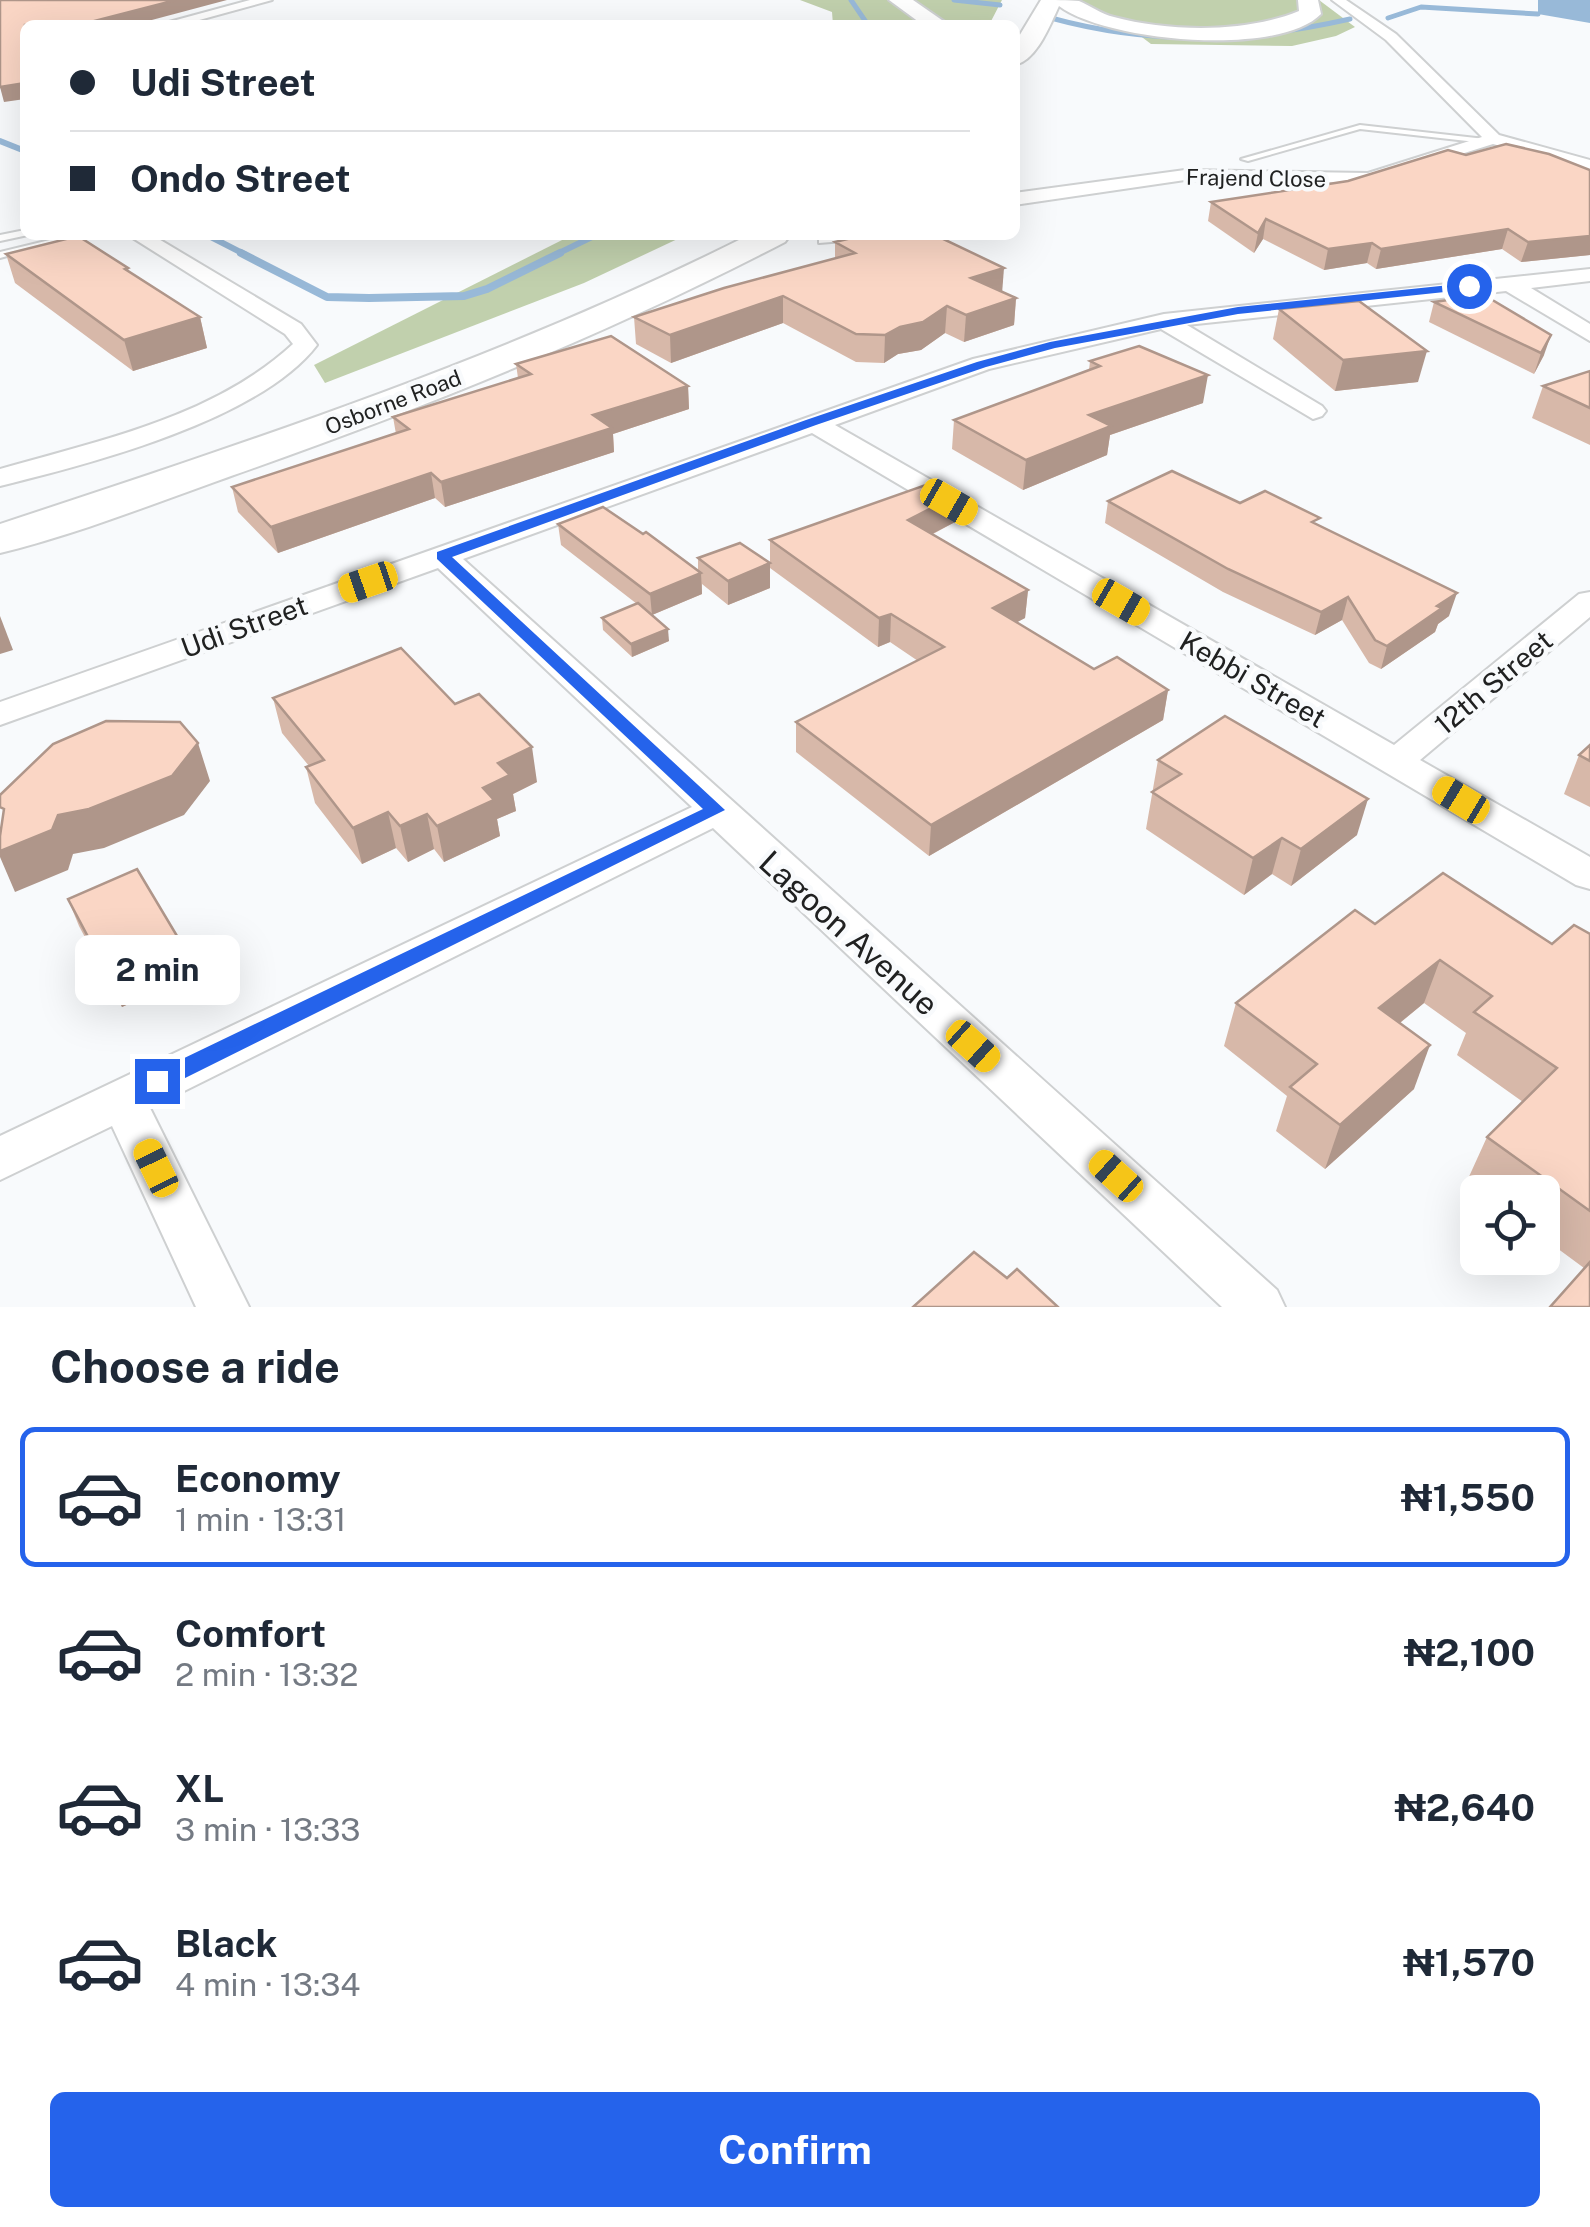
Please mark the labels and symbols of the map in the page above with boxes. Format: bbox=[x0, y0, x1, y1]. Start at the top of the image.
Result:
street label: Frajend Close bbox=[1186, 164, 1326, 192]
route start bbox=[1447, 264, 1492, 309]
street label: Osborne Road bbox=[321, 364, 465, 440]
car bbox=[916, 474, 982, 530]
car bbox=[335, 558, 401, 606]
car bbox=[1088, 574, 1154, 630]
street label: Udi Street bbox=[176, 588, 312, 664]
street label: 12th Street bbox=[1427, 623, 1559, 741]
street label: Kebbi Street bbox=[1174, 624, 1332, 734]
car bbox=[1428, 772, 1494, 828]
street label: Lagoon Avenue bbox=[752, 843, 946, 1023]
callout: 2 min bbox=[74, 936, 240, 1006]
car bbox=[941, 1015, 1005, 1077]
route end bbox=[135, 1059, 180, 1104]
car bbox=[129, 1134, 183, 1202]
car bbox=[1084, 1145, 1148, 1207]

